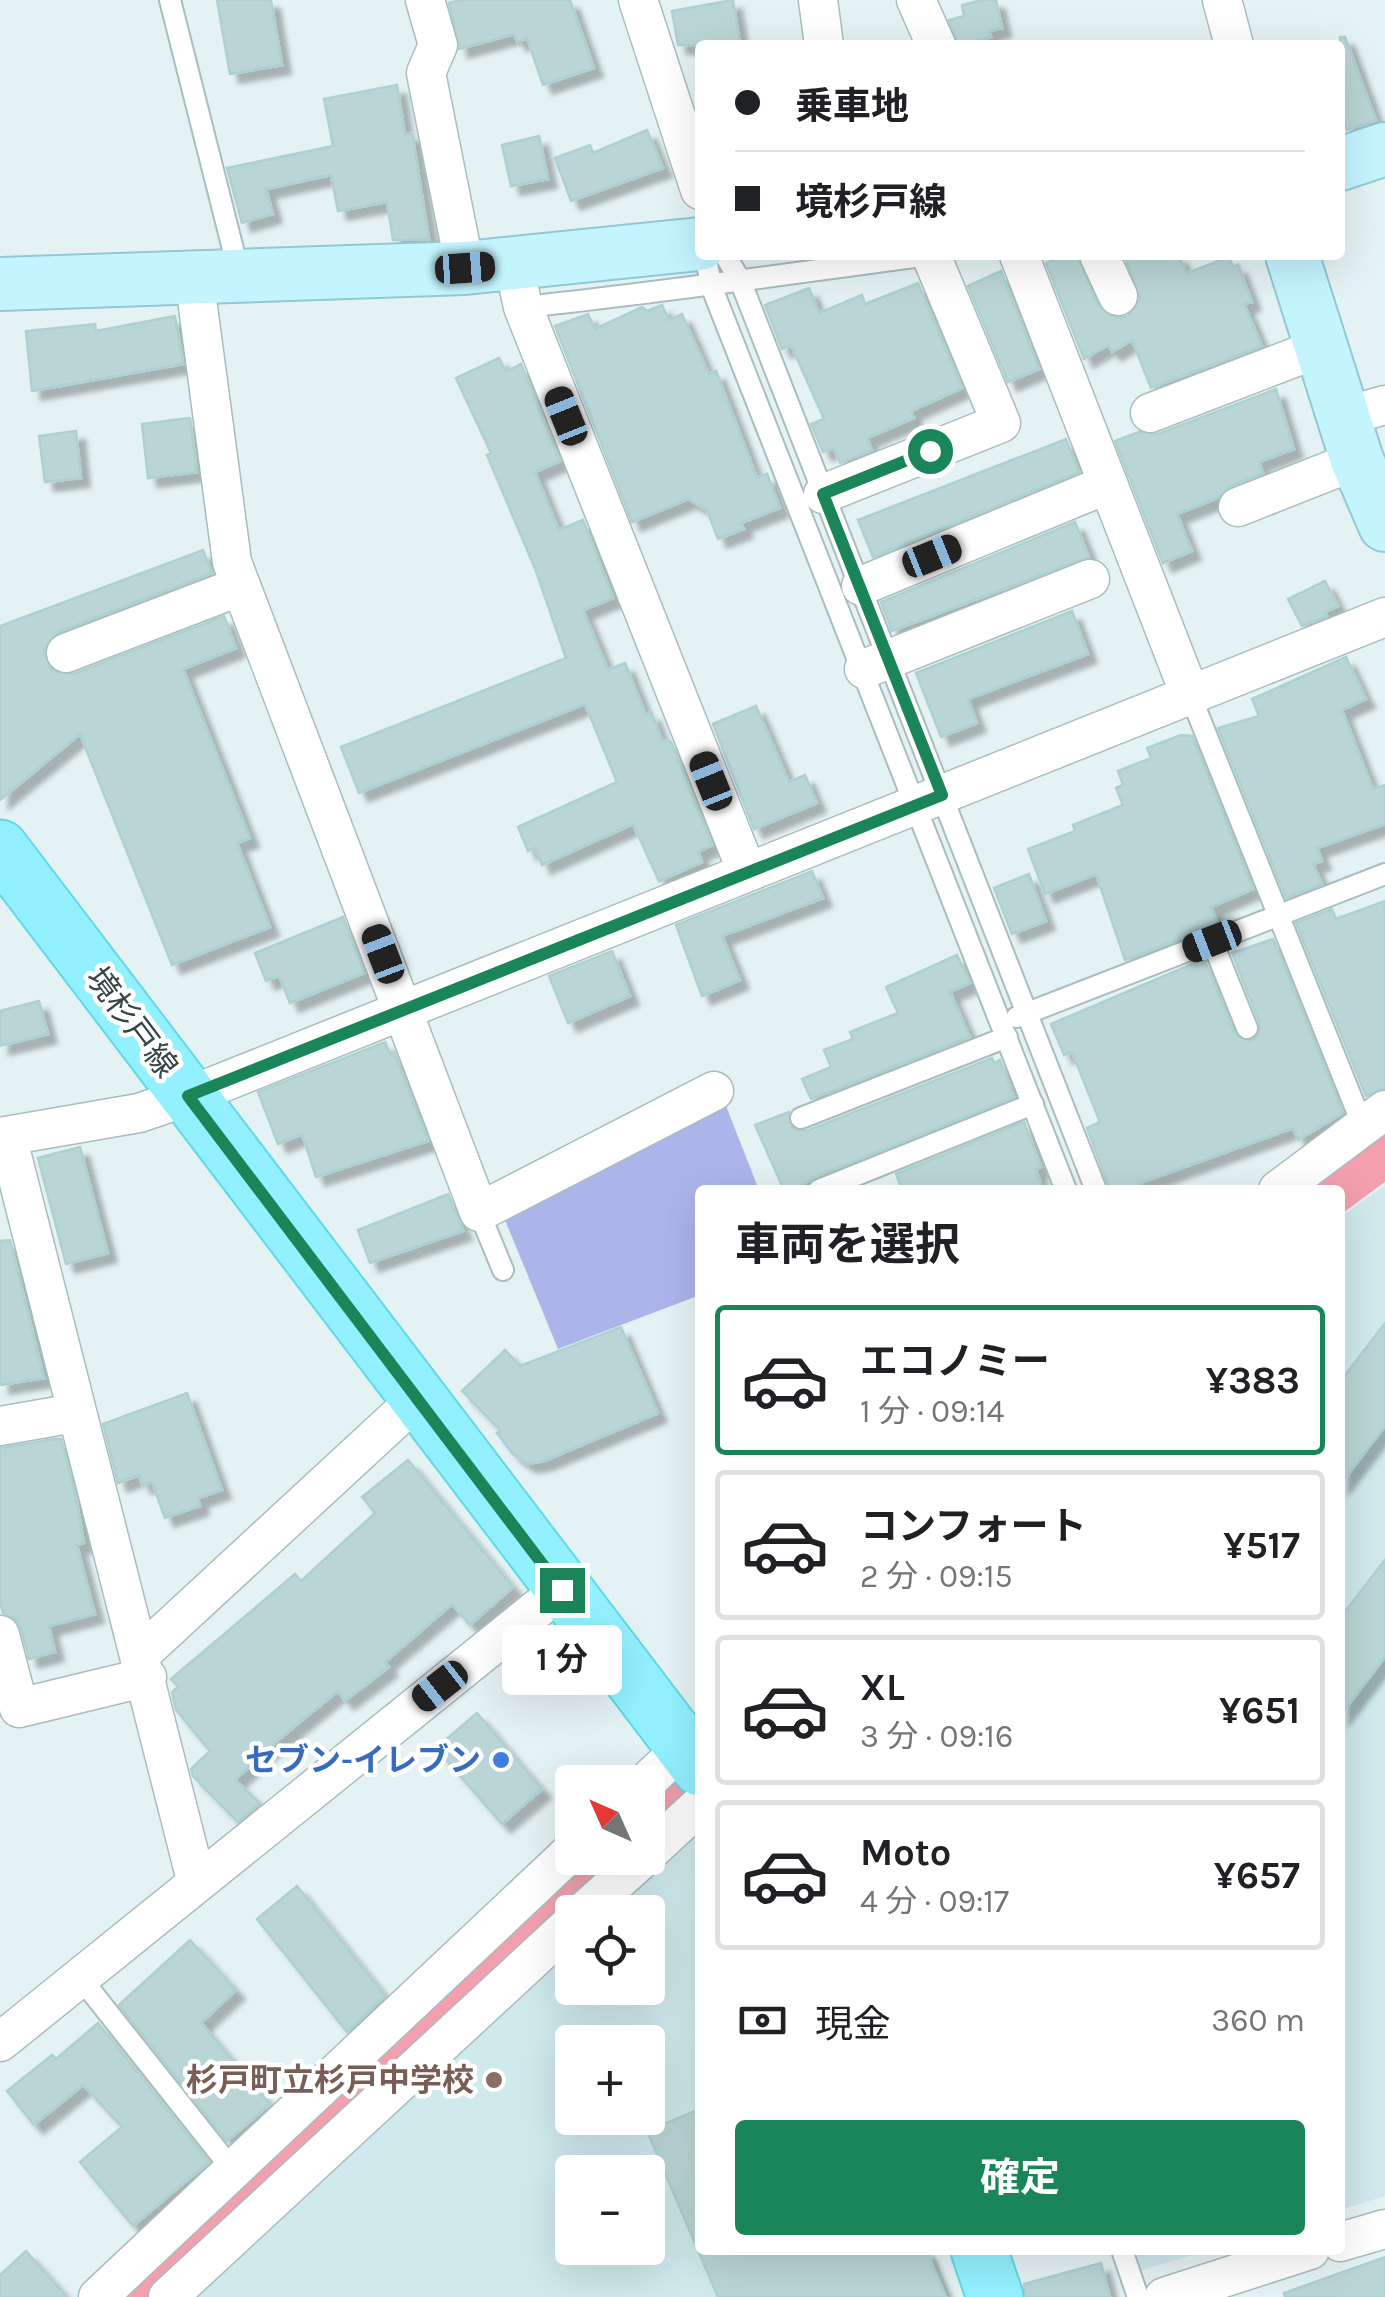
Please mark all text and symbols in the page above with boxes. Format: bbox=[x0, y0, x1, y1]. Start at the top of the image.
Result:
text: 乗車地 bbox=[795, 84, 909, 129]
text: 境杉戸線 bbox=[795, 180, 947, 225]
car bbox=[434, 251, 496, 285]
car bbox=[541, 383, 591, 449]
route start bbox=[908, 429, 953, 474]
car bbox=[899, 531, 965, 581]
car bbox=[686, 748, 736, 814]
car bbox=[1179, 916, 1245, 966]
car bbox=[358, 921, 408, 987]
street label: 境杉戸線 bbox=[78, 960, 185, 1085]
text: 車両を選択 bbox=[735, 1219, 960, 1271]
icon: car bbox=[740, 1335, 830, 1425]
text: エコノミー bbox=[860, 1339, 1050, 1384]
text: ¥383 bbox=[1206, 1358, 1300, 1403]
text: 1 分 · 09:14 bbox=[860, 1393, 1004, 1430]
icon: car bbox=[740, 1500, 830, 1590]
text: コンフォート bbox=[860, 1504, 1087, 1549]
text: ¥517 bbox=[1223, 1523, 1300, 1568]
text: 2 分 · 09:15 bbox=[860, 1558, 1013, 1595]
route end bbox=[540, 1568, 585, 1613]
callout: 1 分 bbox=[502, 1625, 622, 1695]
text: 1 分 bbox=[536, 1641, 588, 1678]
car bbox=[407, 1656, 473, 1716]
icon: car bbox=[740, 1665, 830, 1755]
text: XL bbox=[860, 1665, 905, 1710]
text: ¥651 bbox=[1219, 1688, 1300, 1733]
text: 3 分 · 09:16 bbox=[860, 1718, 1013, 1755]
place label: セブン-イレブン bbox=[245, 1742, 481, 1779]
marker: セブン-イレブン bbox=[490, 1749, 512, 1771]
north arrow bbox=[555, 1765, 665, 1875]
map controls bbox=[555, 1765, 665, 2265]
icon: car bbox=[740, 1830, 830, 1920]
text: Moto bbox=[860, 1830, 951, 1875]
text: ¥657 bbox=[1214, 1853, 1300, 1898]
text: 4 分 · 09:17 bbox=[860, 1883, 1009, 1920]
button: locate bbox=[555, 1895, 665, 2005]
icon: cash bbox=[735, 1993, 790, 2048]
text: 現金 bbox=[815, 2002, 891, 2047]
text: 360 m bbox=[1211, 2002, 1305, 2039]
button: + bbox=[555, 2025, 665, 2135]
place label: 杉戸町立杉戸中学校 bbox=[186, 2062, 474, 2099]
marker: 杉戸町立杉戸中学校 bbox=[483, 2069, 505, 2091]
button: 確定 bbox=[735, 2120, 1305, 2235]
button: − bbox=[555, 2155, 665, 2265]

